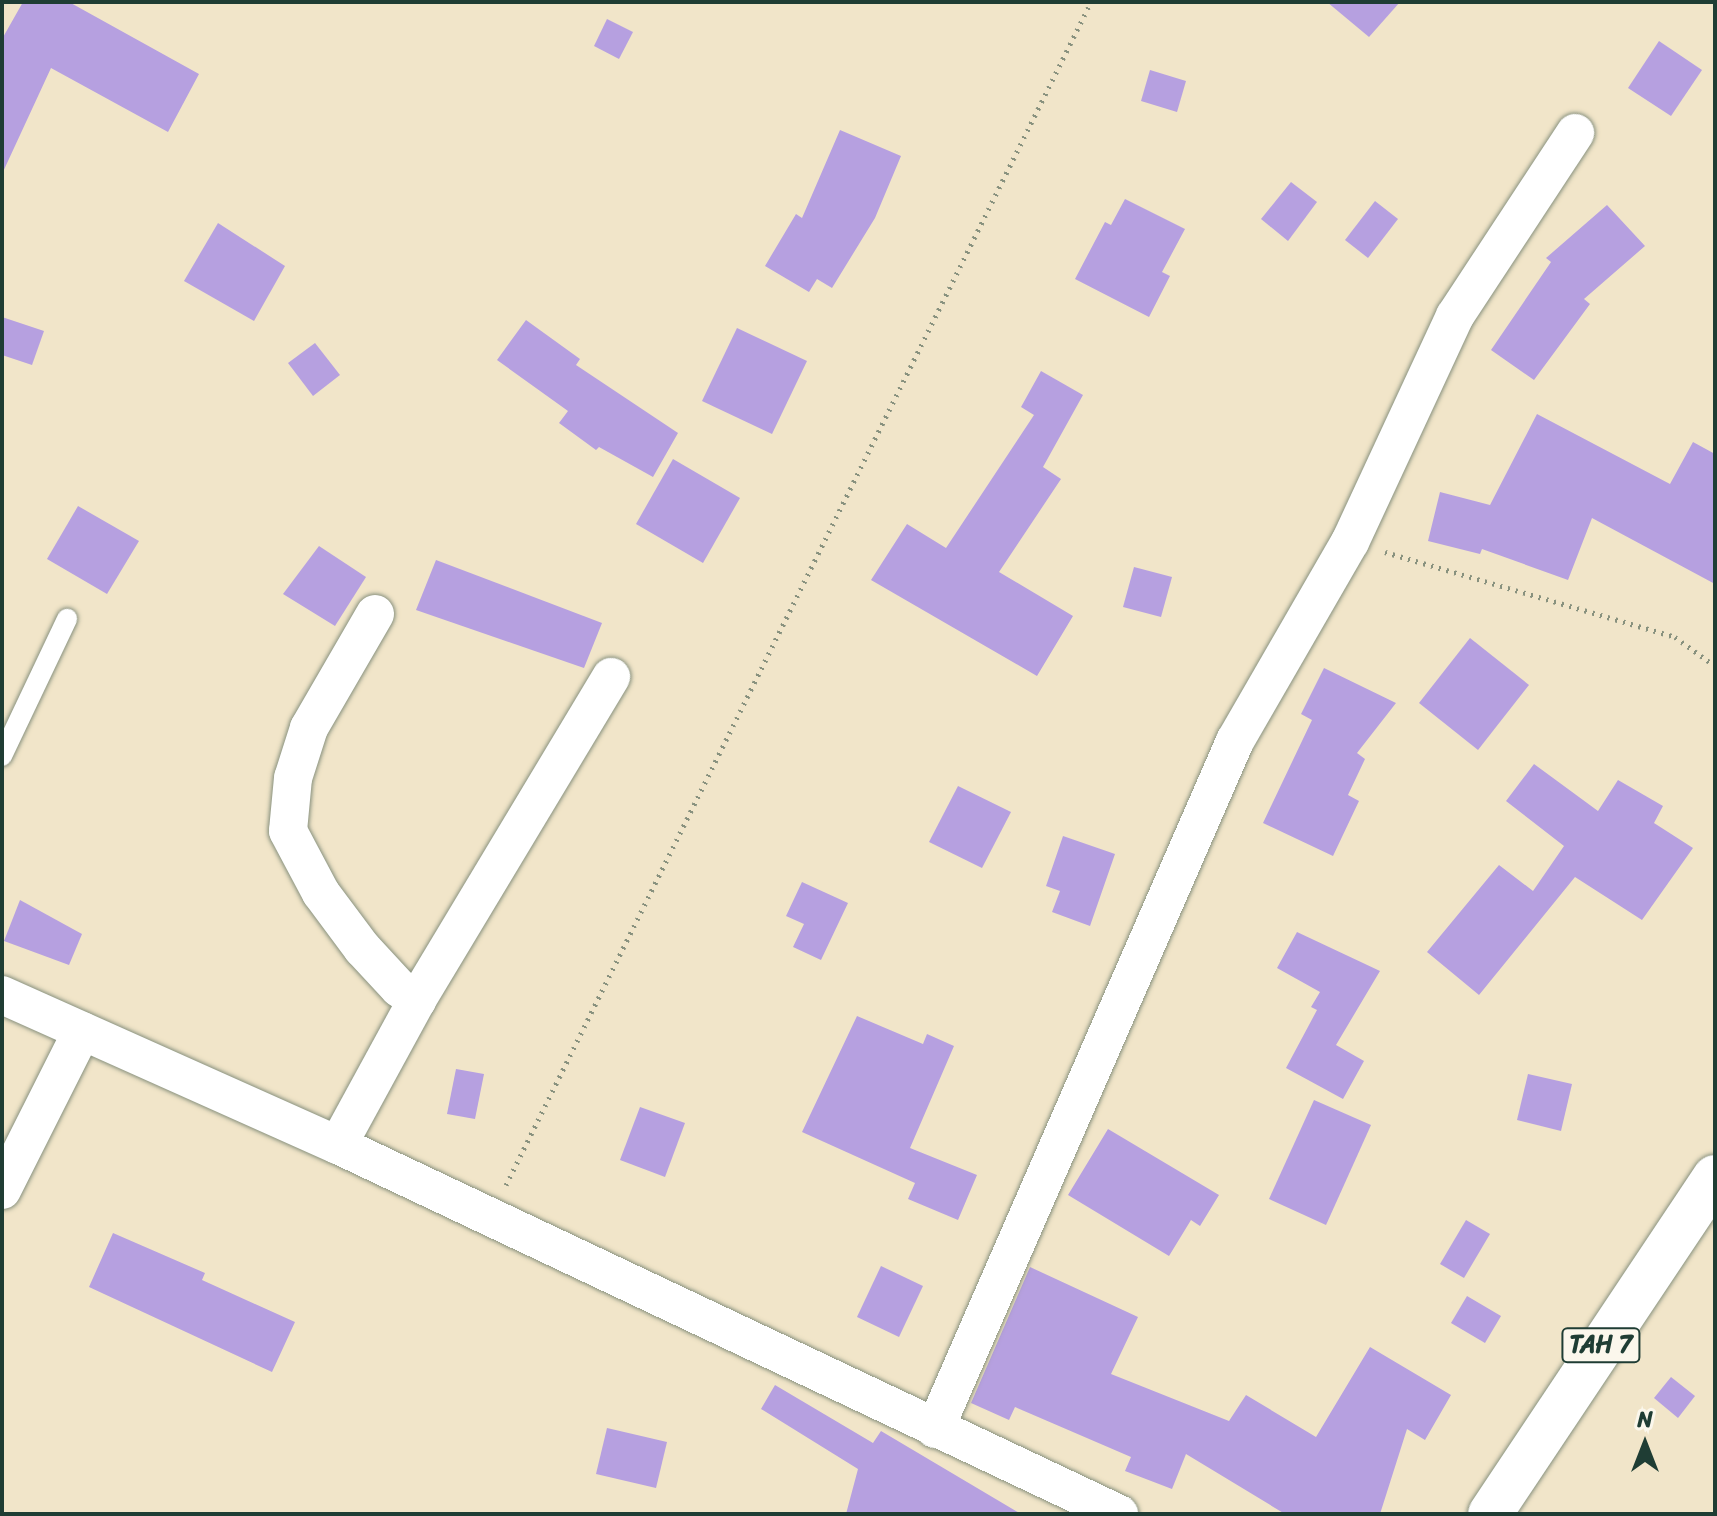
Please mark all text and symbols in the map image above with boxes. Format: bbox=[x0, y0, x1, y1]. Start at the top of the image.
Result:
road number: TAH 7 bbox=[1561, 1325, 1641, 1365]
text: N bbox=[1637, 1400, 1653, 1439]
north arrow bbox=[1605, 1404, 1685, 1484]

